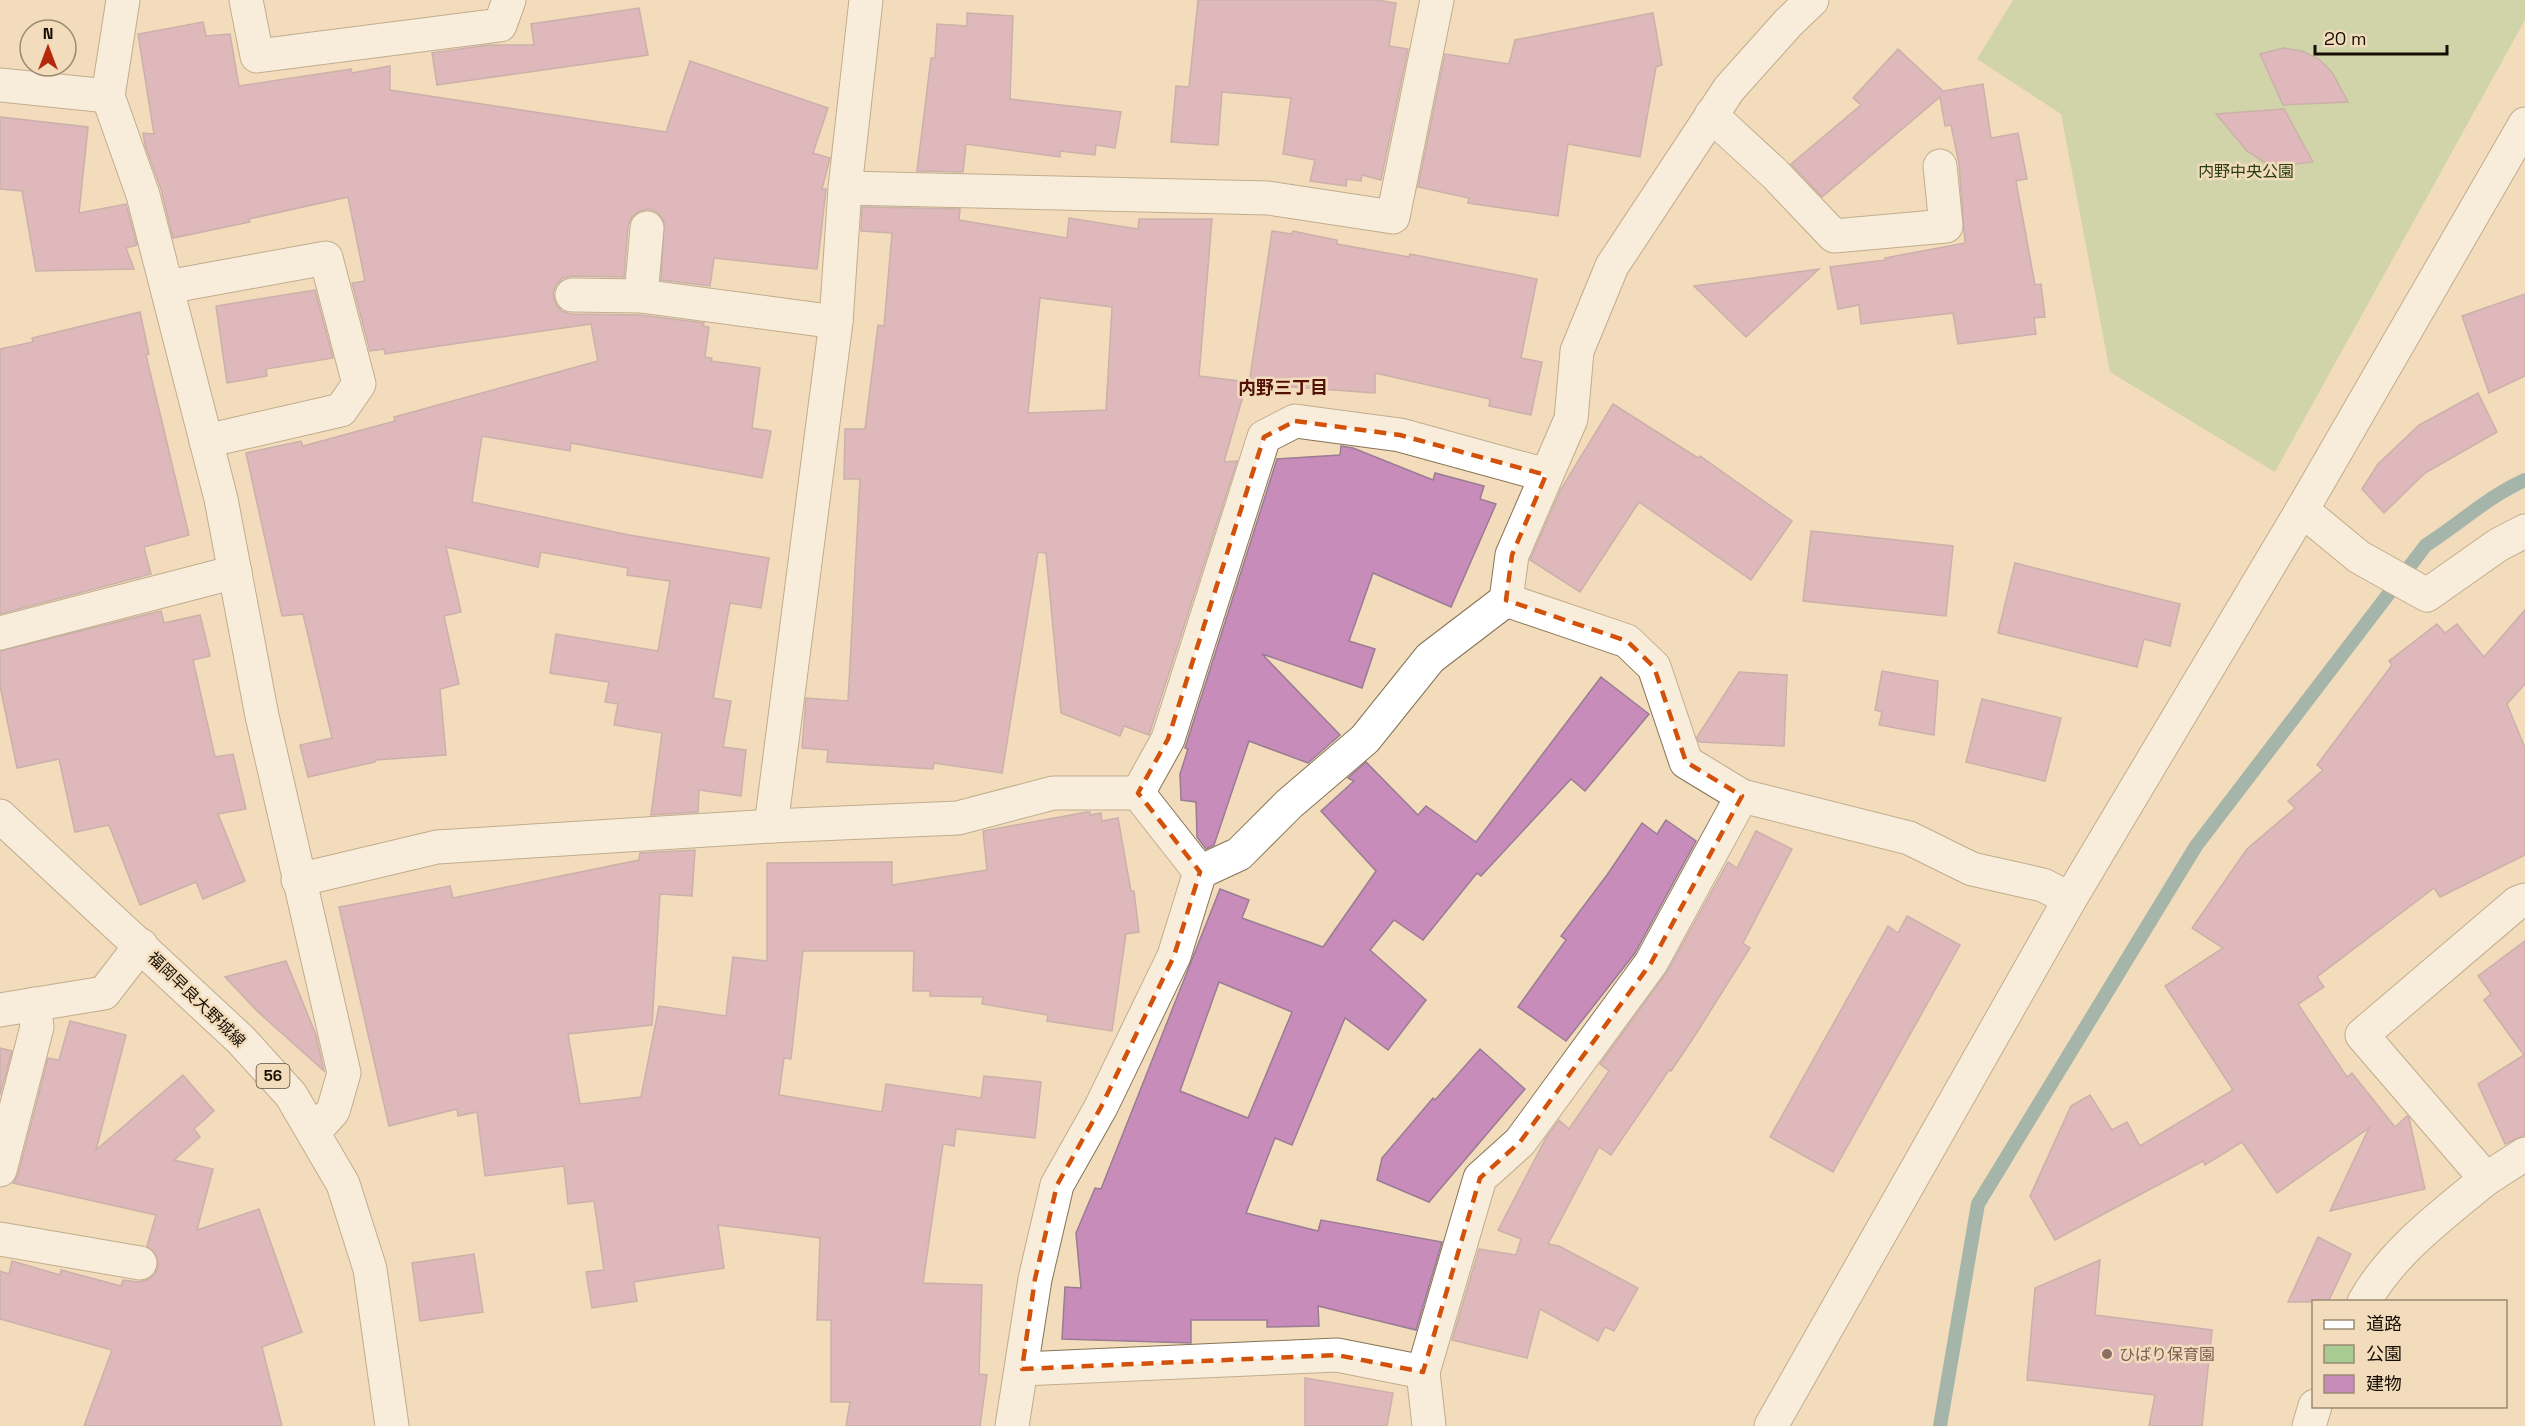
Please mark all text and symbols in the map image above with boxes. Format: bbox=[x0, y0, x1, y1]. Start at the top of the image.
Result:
north arrow bbox=[18, 18, 78, 78]
scale bar bbox=[2315, 18, 2447, 56]
text: N bbox=[43, 23, 53, 44]
text: 20 m bbox=[2324, 27, 2367, 50]
park label: 内野中央公園 bbox=[2198, 161, 2294, 182]
district label: 内野三丁目 bbox=[1238, 376, 1328, 399]
street label: 福岡早良大野城線 bbox=[143, 947, 250, 1051]
road number: 56 bbox=[256, 1064, 290, 1088]
legend bbox=[2312, 1300, 2507, 1408]
text: 道路 bbox=[2366, 1312, 2402, 1335]
text: 公園 bbox=[2366, 1342, 2402, 1365]
place label: ひばり保育園 bbox=[2119, 1344, 2215, 1365]
marker: ひばり保育園 bbox=[2100, 1347, 2114, 1361]
text: 建物 bbox=[2366, 1372, 2402, 1395]

